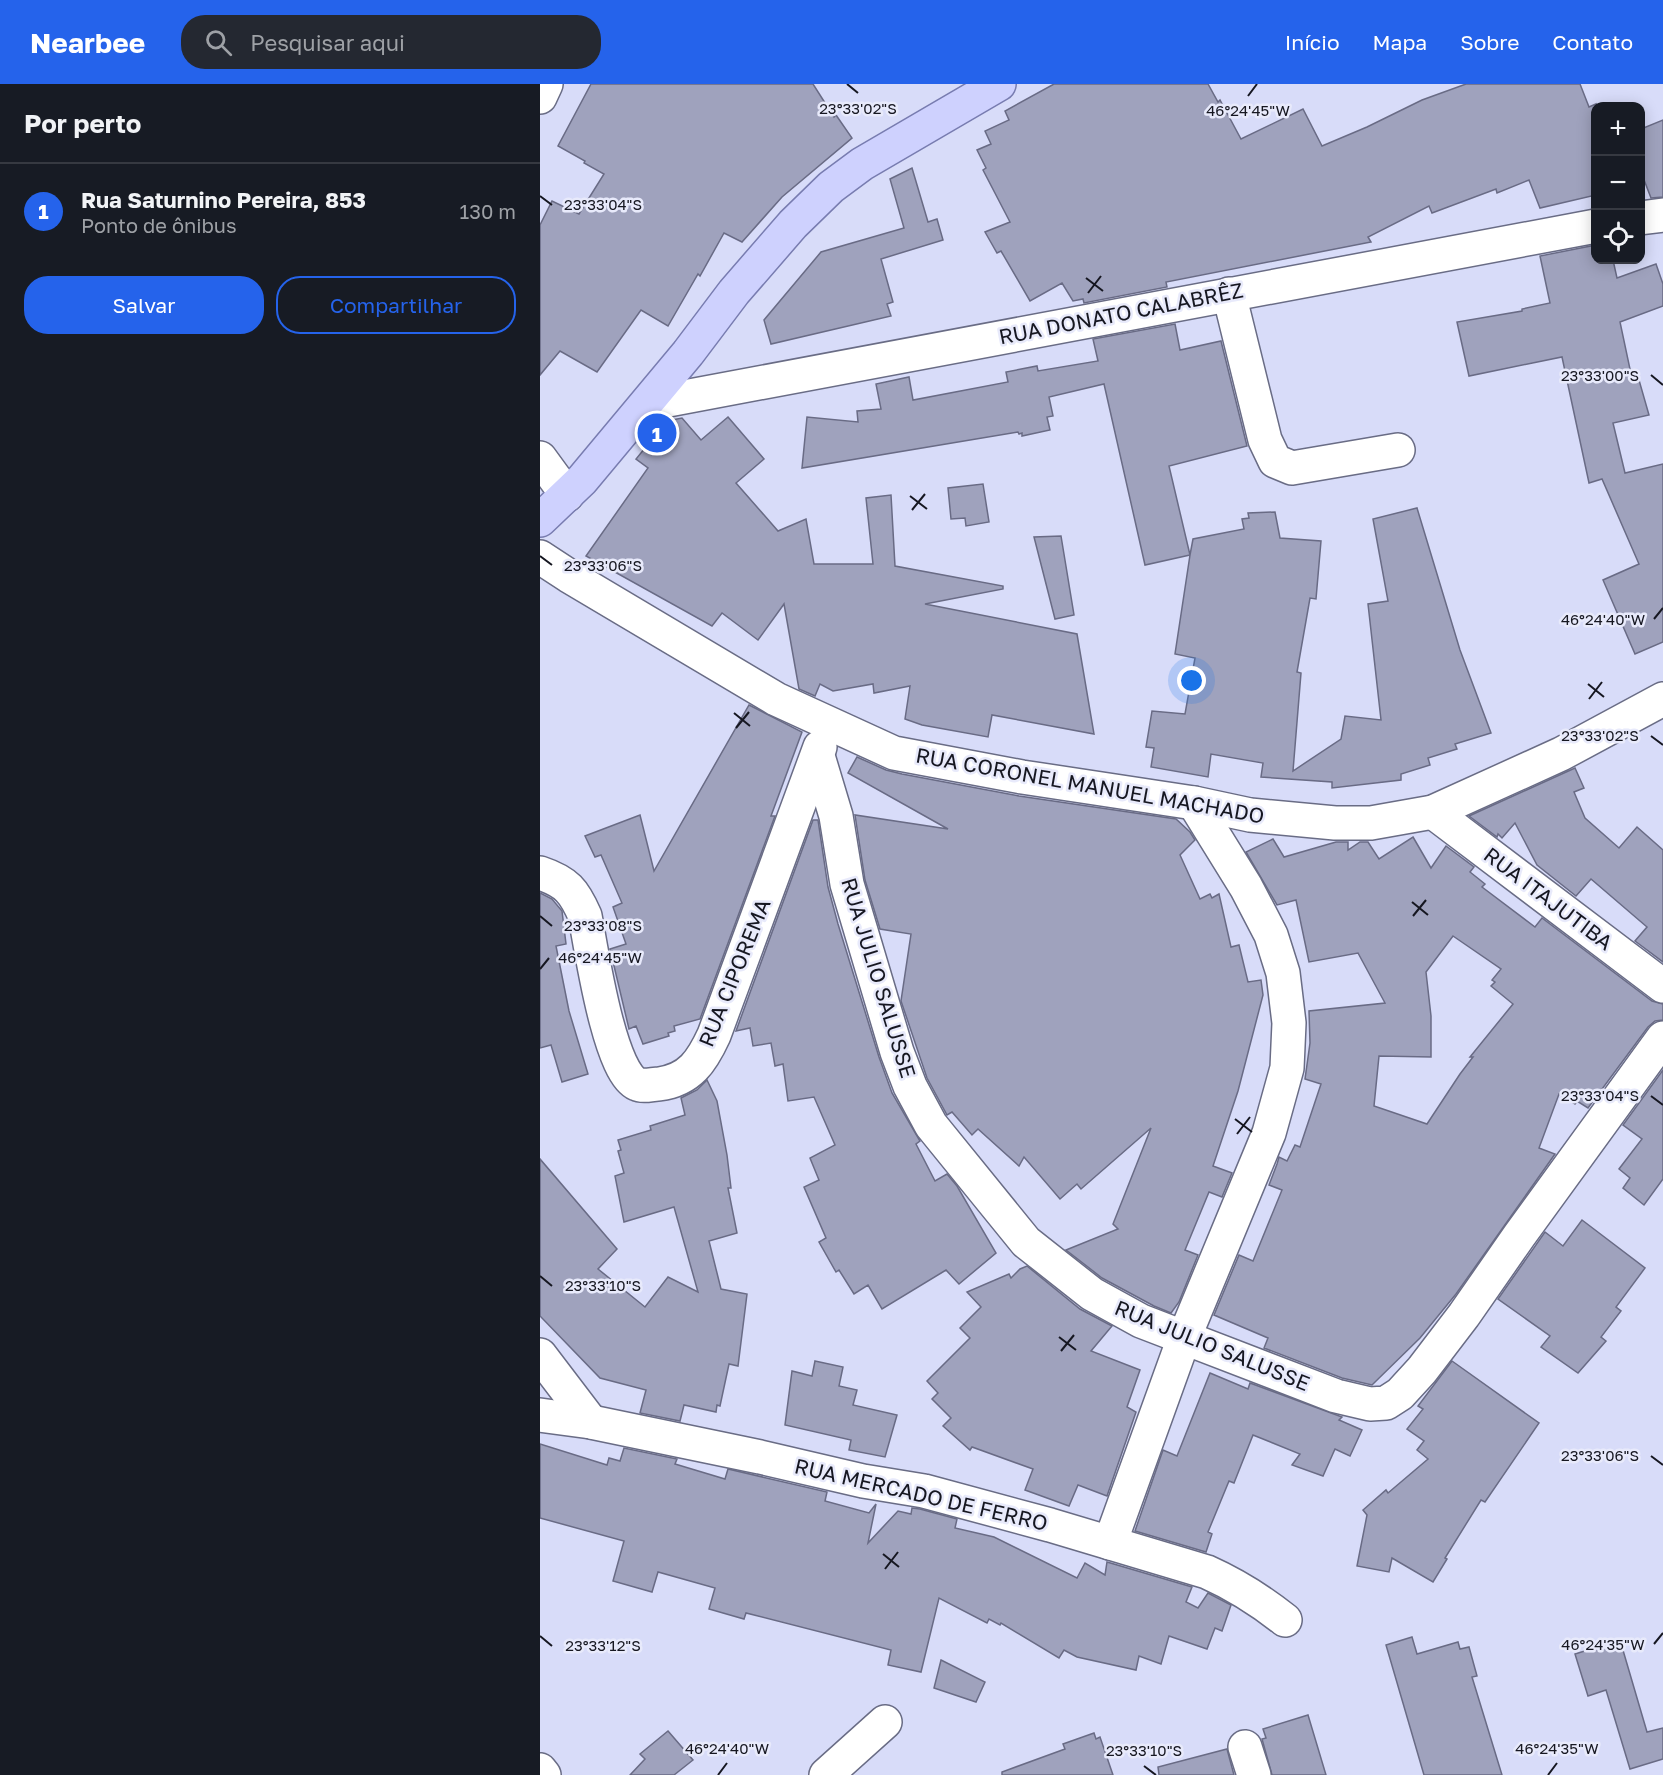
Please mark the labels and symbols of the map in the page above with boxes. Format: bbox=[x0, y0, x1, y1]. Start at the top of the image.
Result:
text: 23°33'02"S bbox=[819, 99, 897, 117]
text: 46°24'45"W bbox=[1206, 101, 1290, 119]
text: 23°33'04"S bbox=[564, 195, 642, 213]
street label: RUA DONATO CALABRÊZ bbox=[996, 277, 1245, 349]
text: 23°33'00"S bbox=[1561, 366, 1639, 384]
pin: 1 bbox=[638, 410, 676, 456]
text: 23°33'06"S bbox=[564, 556, 642, 574]
text: 46°24'40"W bbox=[1561, 610, 1645, 628]
your location bbox=[1177, 666, 1206, 695]
text: 23°33'02"S bbox=[1561, 726, 1639, 744]
street label: RUA CORONEL MANUEL MACHADO bbox=[914, 742, 1266, 829]
street label: RUA ITAJUTIBA bbox=[1479, 841, 1618, 955]
street label: RUA JULIO SALUSSE bbox=[836, 874, 922, 1081]
street label: RUA CIPOREMA bbox=[693, 895, 776, 1051]
text: 23°33'08"S bbox=[564, 916, 642, 934]
text: 46°24'45"W bbox=[558, 948, 642, 966]
text: 23°33'04"S bbox=[1561, 1086, 1639, 1104]
text: 23°33'10"S bbox=[565, 1276, 641, 1294]
street label: RUA JULIO SALUSSE bbox=[1111, 1294, 1314, 1396]
text: 23°33'06"S bbox=[1561, 1446, 1639, 1464]
street label: RUA MERCADO DE FERRO bbox=[792, 1452, 1050, 1536]
text: 46°24'35"W bbox=[1561, 1635, 1645, 1653]
text: 23°33'12"S bbox=[565, 1636, 641, 1654]
text: 46°24'40"W bbox=[685, 1739, 769, 1757]
text: 46°24'35"W bbox=[1515, 1739, 1599, 1757]
text: 23°33'10"S bbox=[1106, 1741, 1182, 1759]

